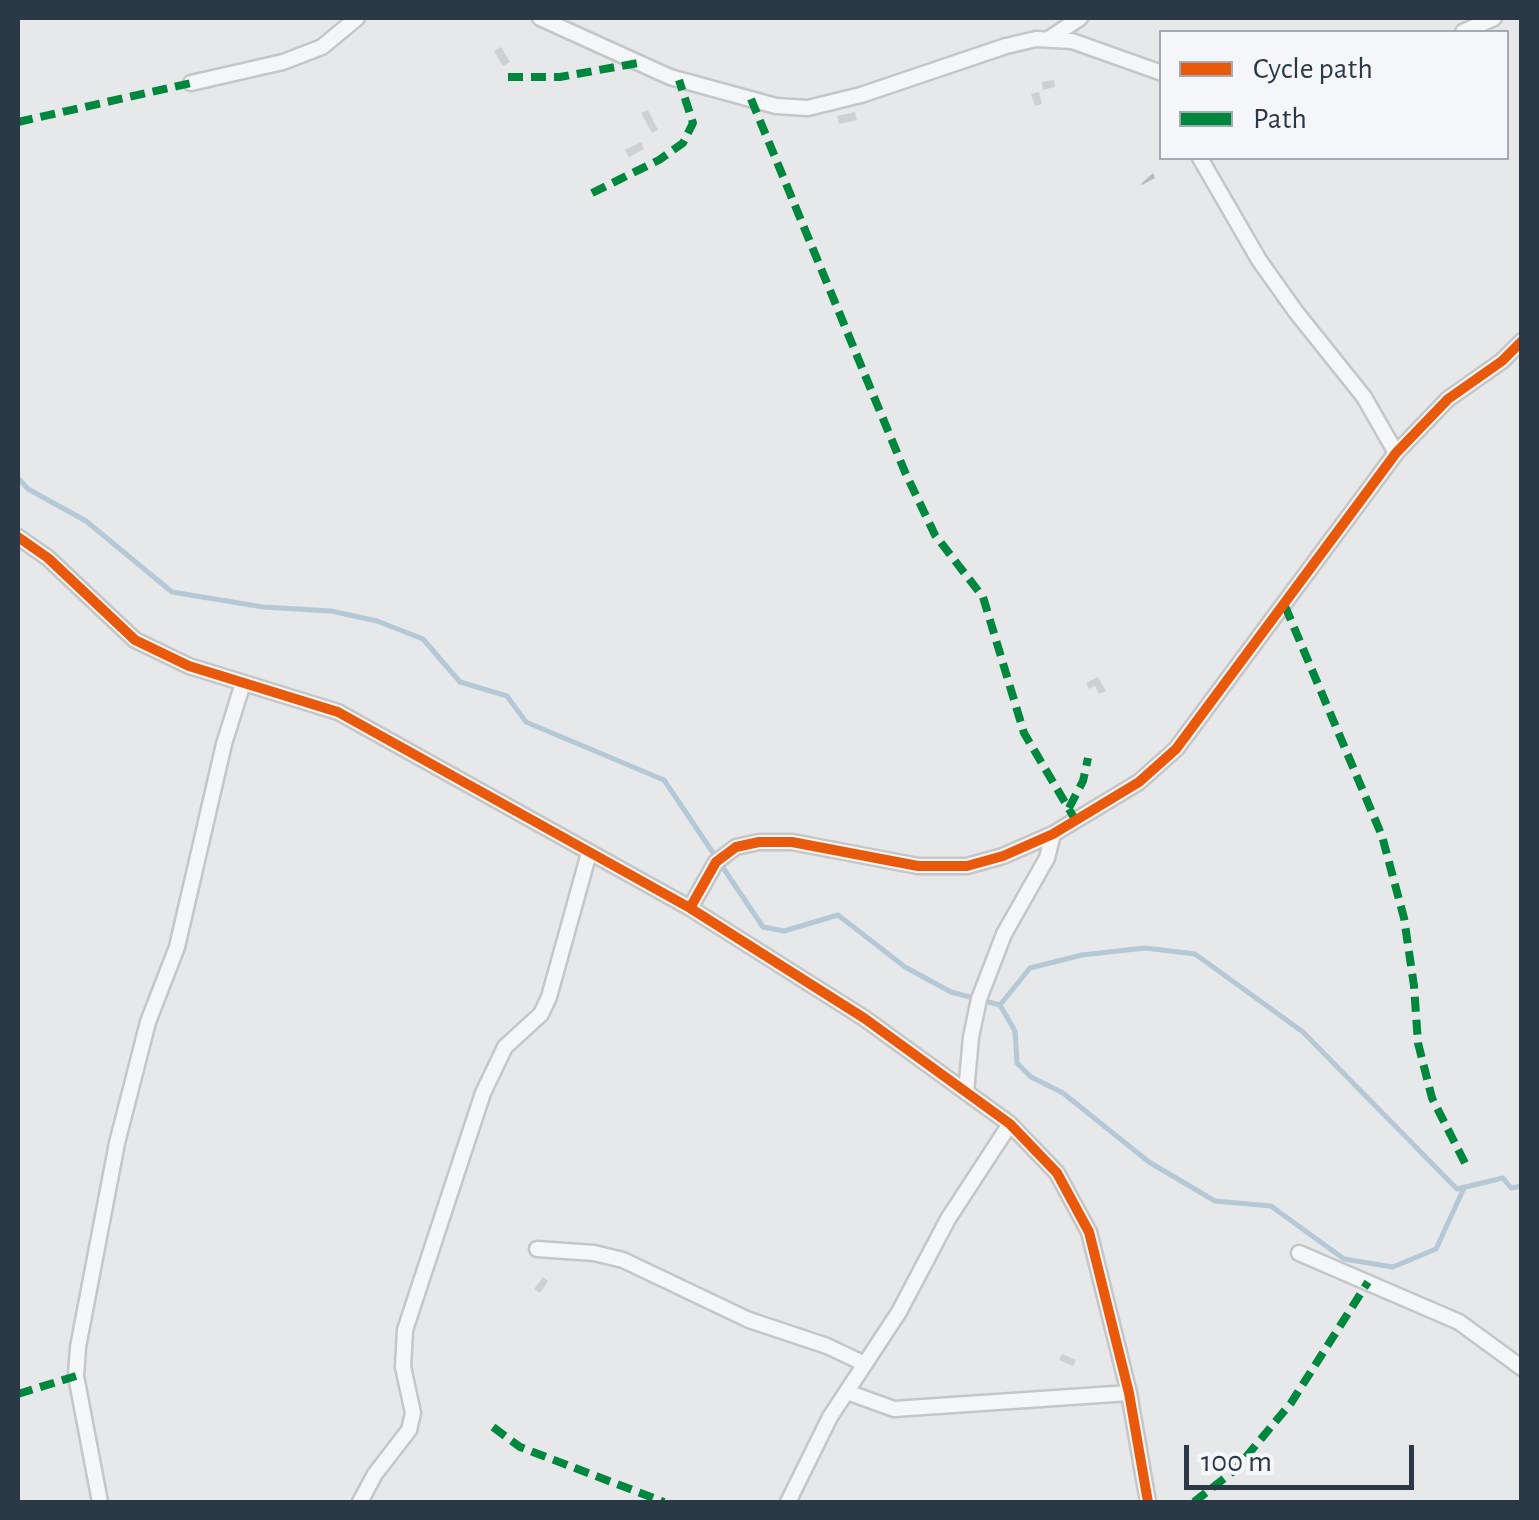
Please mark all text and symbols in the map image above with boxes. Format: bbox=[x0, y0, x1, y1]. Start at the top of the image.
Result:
legend bbox=[1159, 30, 1509, 160]
text: Cycle path bbox=[1253, 54, 1373, 84]
text: Path bbox=[1253, 104, 1307, 134]
scale bar bbox=[1189, 1425, 1419, 1487]
text: 100 m bbox=[1201, 1447, 1272, 1477]

